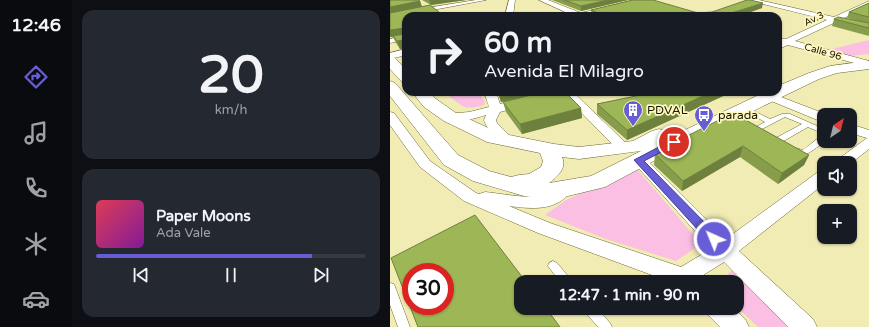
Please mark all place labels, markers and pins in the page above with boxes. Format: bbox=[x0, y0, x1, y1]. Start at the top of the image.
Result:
building icon: PDVAL bbox=[622, 99, 644, 127]
place label: PDVAL bbox=[647, 103, 688, 117]
bus stop icon: parada bbox=[693, 104, 715, 132]
place label: parada bbox=[718, 108, 758, 122]
pin bbox=[657, 125, 691, 159]

